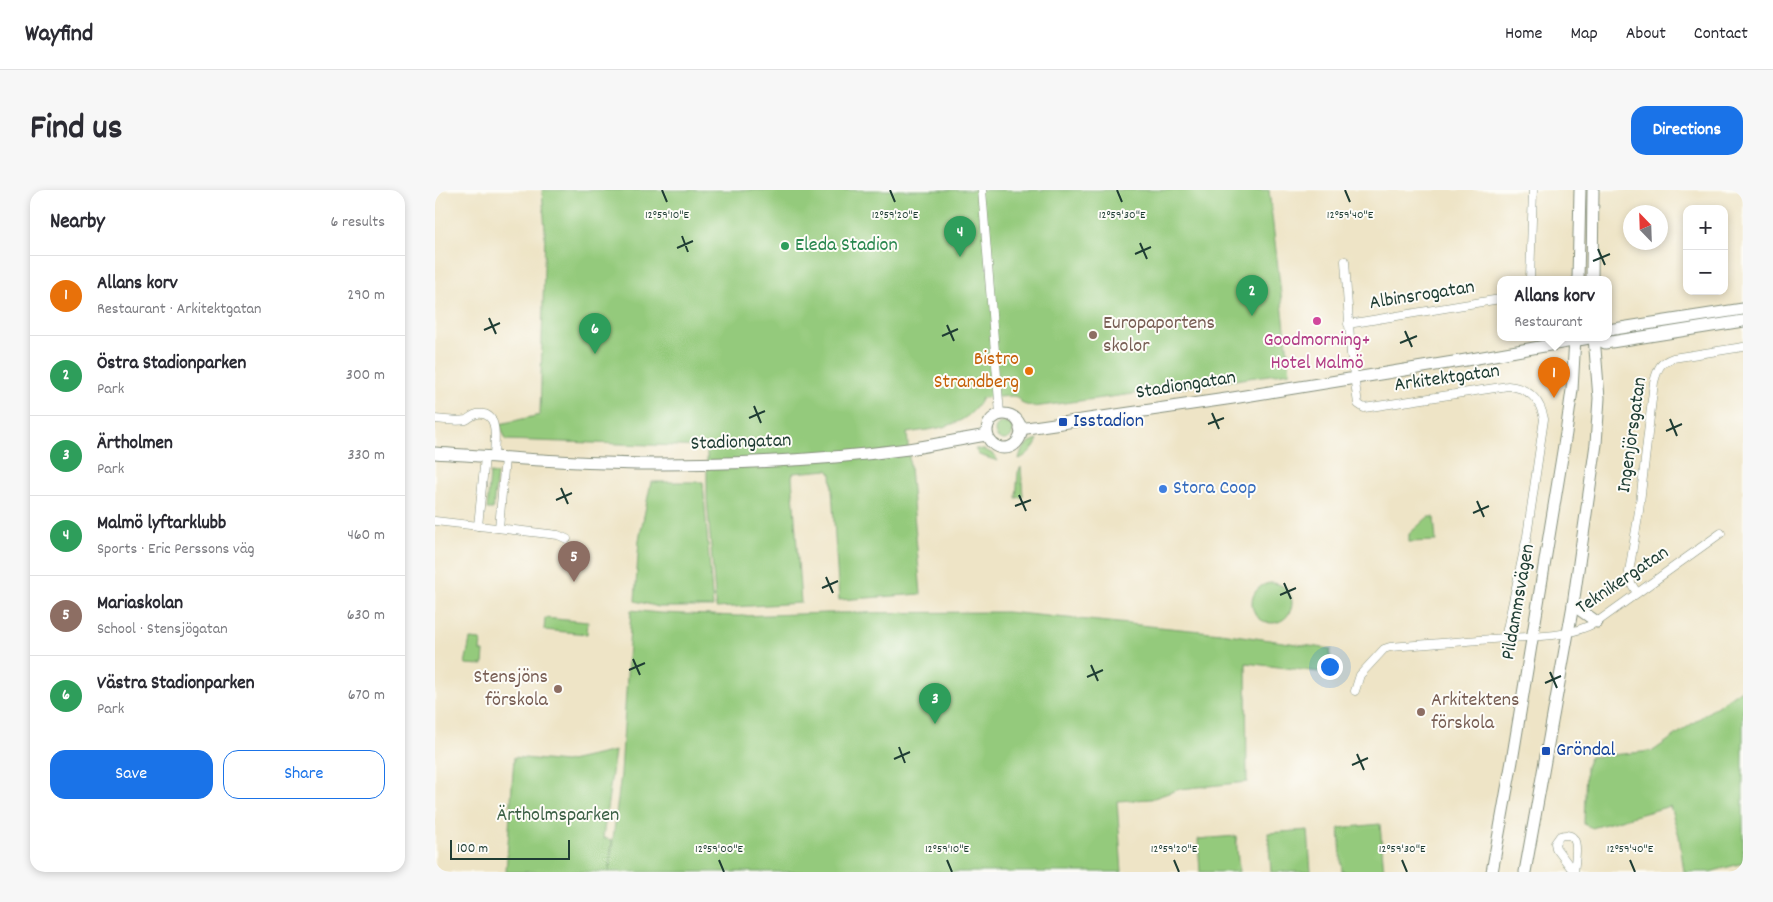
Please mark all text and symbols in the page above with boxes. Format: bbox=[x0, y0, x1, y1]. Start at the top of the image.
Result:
text: Wayfind bbox=[25, 18, 93, 52]
text: Home bbox=[1505, 22, 1542, 47]
text: Map bbox=[1570, 22, 1598, 47]
text: About bbox=[1626, 22, 1666, 47]
text: Contact bbox=[1694, 22, 1748, 47]
text: Find us bbox=[30, 105, 122, 155]
button: Directions bbox=[1631, 106, 1743, 155]
north arrow bbox=[1623, 205, 1668, 250]
map controls bbox=[1683, 205, 1728, 295]
button: + bbox=[1683, 205, 1728, 250]
text: 12°59'10"E bbox=[645, 207, 690, 224]
text: 12°59'20"E bbox=[872, 207, 919, 224]
text: 12°59'30"E bbox=[1099, 207, 1146, 224]
text: 12°59'40"E bbox=[1327, 207, 1374, 224]
text: Nearby bbox=[50, 208, 105, 238]
text: 6 results bbox=[330, 211, 385, 234]
pin: 4 bbox=[944, 216, 976, 257]
place label: Eleda Stadion bbox=[795, 232, 898, 260]
marker: Eleda Stadion bbox=[779, 240, 791, 252]
button: − bbox=[1683, 250, 1728, 295]
text: Allans korv bbox=[97, 271, 178, 298]
street label: Albinsrogatan bbox=[1367, 274, 1477, 318]
pin: 2 bbox=[1236, 275, 1268, 316]
popup bbox=[1497, 276, 1612, 341]
text: 1 bbox=[64, 284, 68, 307]
text: 290 m bbox=[347, 284, 385, 307]
text: Allans korv bbox=[1514, 284, 1595, 311]
text: Restaurant · Arkitektgatan bbox=[97, 298, 261, 321]
place label: Europaportens skolor bbox=[1103, 310, 1215, 361]
text: Restaurant bbox=[1514, 311, 1583, 334]
pin: 6 bbox=[579, 313, 611, 354]
marker: Goodmorning+ Hotel Malmö bbox=[1311, 315, 1323, 327]
place label: Goodmorning+ Hotel Malmö bbox=[1263, 327, 1371, 378]
marker: Europaportens skolor bbox=[1087, 329, 1099, 341]
place label: Bistro Strandberg bbox=[934, 346, 1019, 397]
text: Östra Stadionparken bbox=[97, 351, 246, 378]
pin: 1 bbox=[1538, 357, 1570, 398]
street label: Arkitektgatan bbox=[1393, 358, 1501, 400]
text: 2 bbox=[63, 364, 70, 387]
text: 300 m bbox=[346, 364, 385, 387]
street label: Stadiongatan bbox=[1134, 364, 1238, 408]
marker: Bistro Strandberg bbox=[1023, 365, 1035, 377]
street label: Ingenjörsgatan bbox=[1611, 375, 1655, 495]
text: Park bbox=[97, 378, 124, 401]
place label: Isstadion bbox=[1073, 408, 1144, 436]
marker: Isstadion bbox=[1057, 416, 1069, 428]
street label: Stadiongatan bbox=[690, 427, 792, 459]
text: Ärtholmen bbox=[97, 431, 173, 458]
text: 3 bbox=[62, 444, 70, 467]
text: 330 m bbox=[347, 444, 385, 467]
text: Park bbox=[97, 458, 124, 481]
place label: Stora Coop bbox=[1173, 475, 1256, 503]
marker: Stora Coop bbox=[1157, 483, 1169, 495]
text: Malmö lyftarklubb bbox=[97, 511, 226, 538]
text: 4 bbox=[63, 524, 69, 547]
text: 460 m bbox=[347, 524, 385, 547]
text: Sports · Eric Perssons väg bbox=[97, 538, 255, 561]
street label: Teknikergatan bbox=[1571, 540, 1675, 622]
pin: 5 bbox=[558, 541, 590, 582]
street label: Pildammsvägen bbox=[1495, 542, 1543, 662]
text: Mariaskolan bbox=[97, 591, 183, 618]
text: 5 bbox=[62, 604, 70, 627]
text: 630 m bbox=[347, 604, 385, 627]
text: School · Stensjögatan bbox=[97, 618, 228, 641]
your location bbox=[1317, 654, 1343, 680]
place label: Stensjöns förskola bbox=[474, 664, 549, 715]
text: Västra Stadionparken bbox=[97, 671, 255, 698]
marker: Stensjöns förskola bbox=[552, 683, 564, 695]
pin: 3 bbox=[919, 683, 951, 724]
text: 6 bbox=[62, 684, 70, 707]
text: 670 m bbox=[348, 684, 385, 707]
place label: Arkitektens förskola bbox=[1431, 687, 1519, 738]
text: Park bbox=[97, 698, 124, 721]
marker: Arkitektens förskola bbox=[1415, 706, 1427, 718]
place label: Gröndal bbox=[1556, 737, 1615, 765]
marker: Gröndal bbox=[1540, 745, 1552, 757]
button: Save bbox=[50, 750, 213, 799]
button: Share bbox=[223, 750, 385, 799]
park label: Ärtholmsparken bbox=[497, 802, 619, 830]
scale bar bbox=[450, 837, 570, 860]
text: 100 m bbox=[457, 839, 488, 859]
text: 12°59'00"E bbox=[695, 841, 744, 858]
text: 12°59'10"E bbox=[925, 841, 970, 858]
text: 12°59'20"E bbox=[1151, 841, 1198, 858]
text: 12°59'30"E bbox=[1379, 841, 1426, 858]
text: 12°59'40"E bbox=[1607, 841, 1654, 858]

